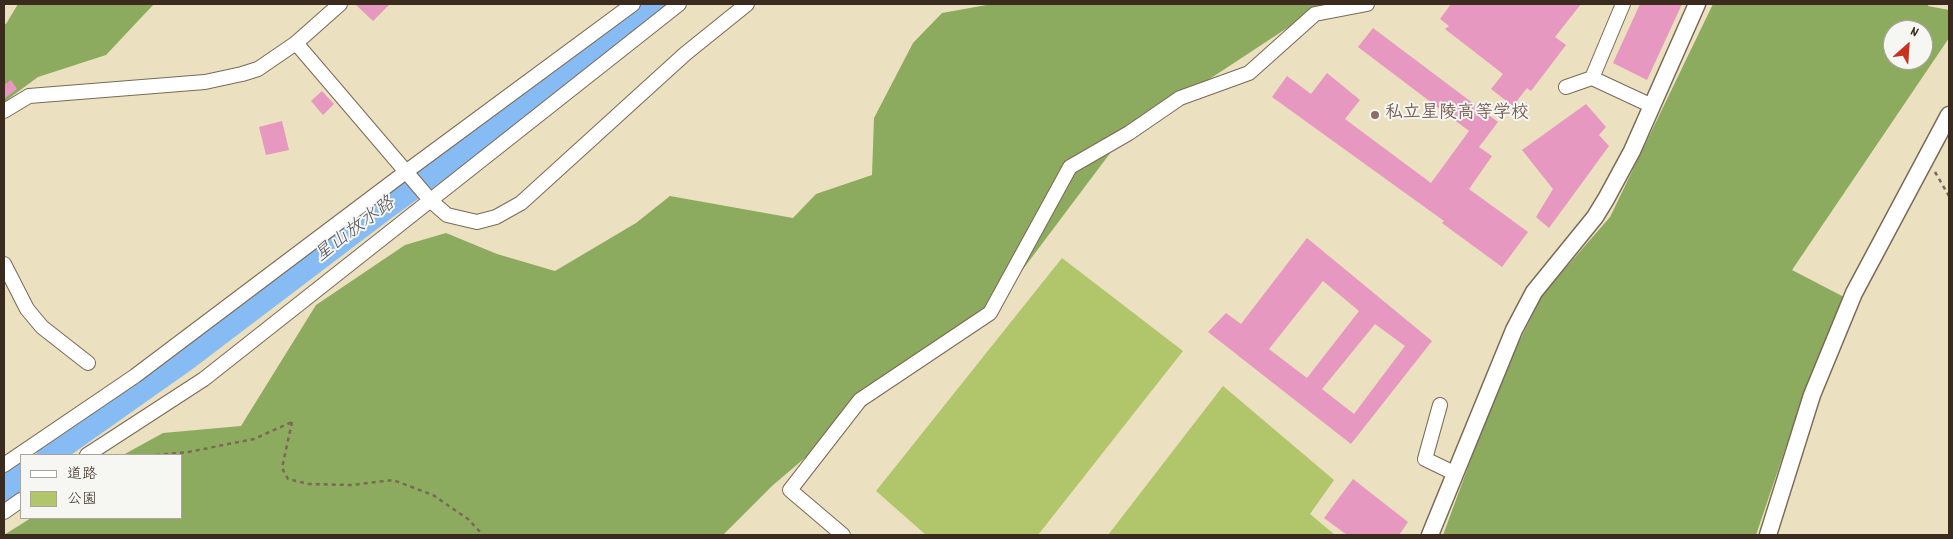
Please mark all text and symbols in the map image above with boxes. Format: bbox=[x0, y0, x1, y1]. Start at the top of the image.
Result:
north arrow bbox=[1883, 20, 1933, 70]
text: N bbox=[1907, 22, 1922, 43]
place label: 私立星陵高等学校 bbox=[1385, 104, 1529, 126]
marker: 私立星陵高等学校 bbox=[1369, 109, 1381, 121]
water label: 星山放水路 bbox=[311, 193, 401, 269]
legend bbox=[20, 454, 182, 519]
text: 道路 bbox=[67, 464, 97, 486]
text: 公園 bbox=[67, 489, 97, 511]

